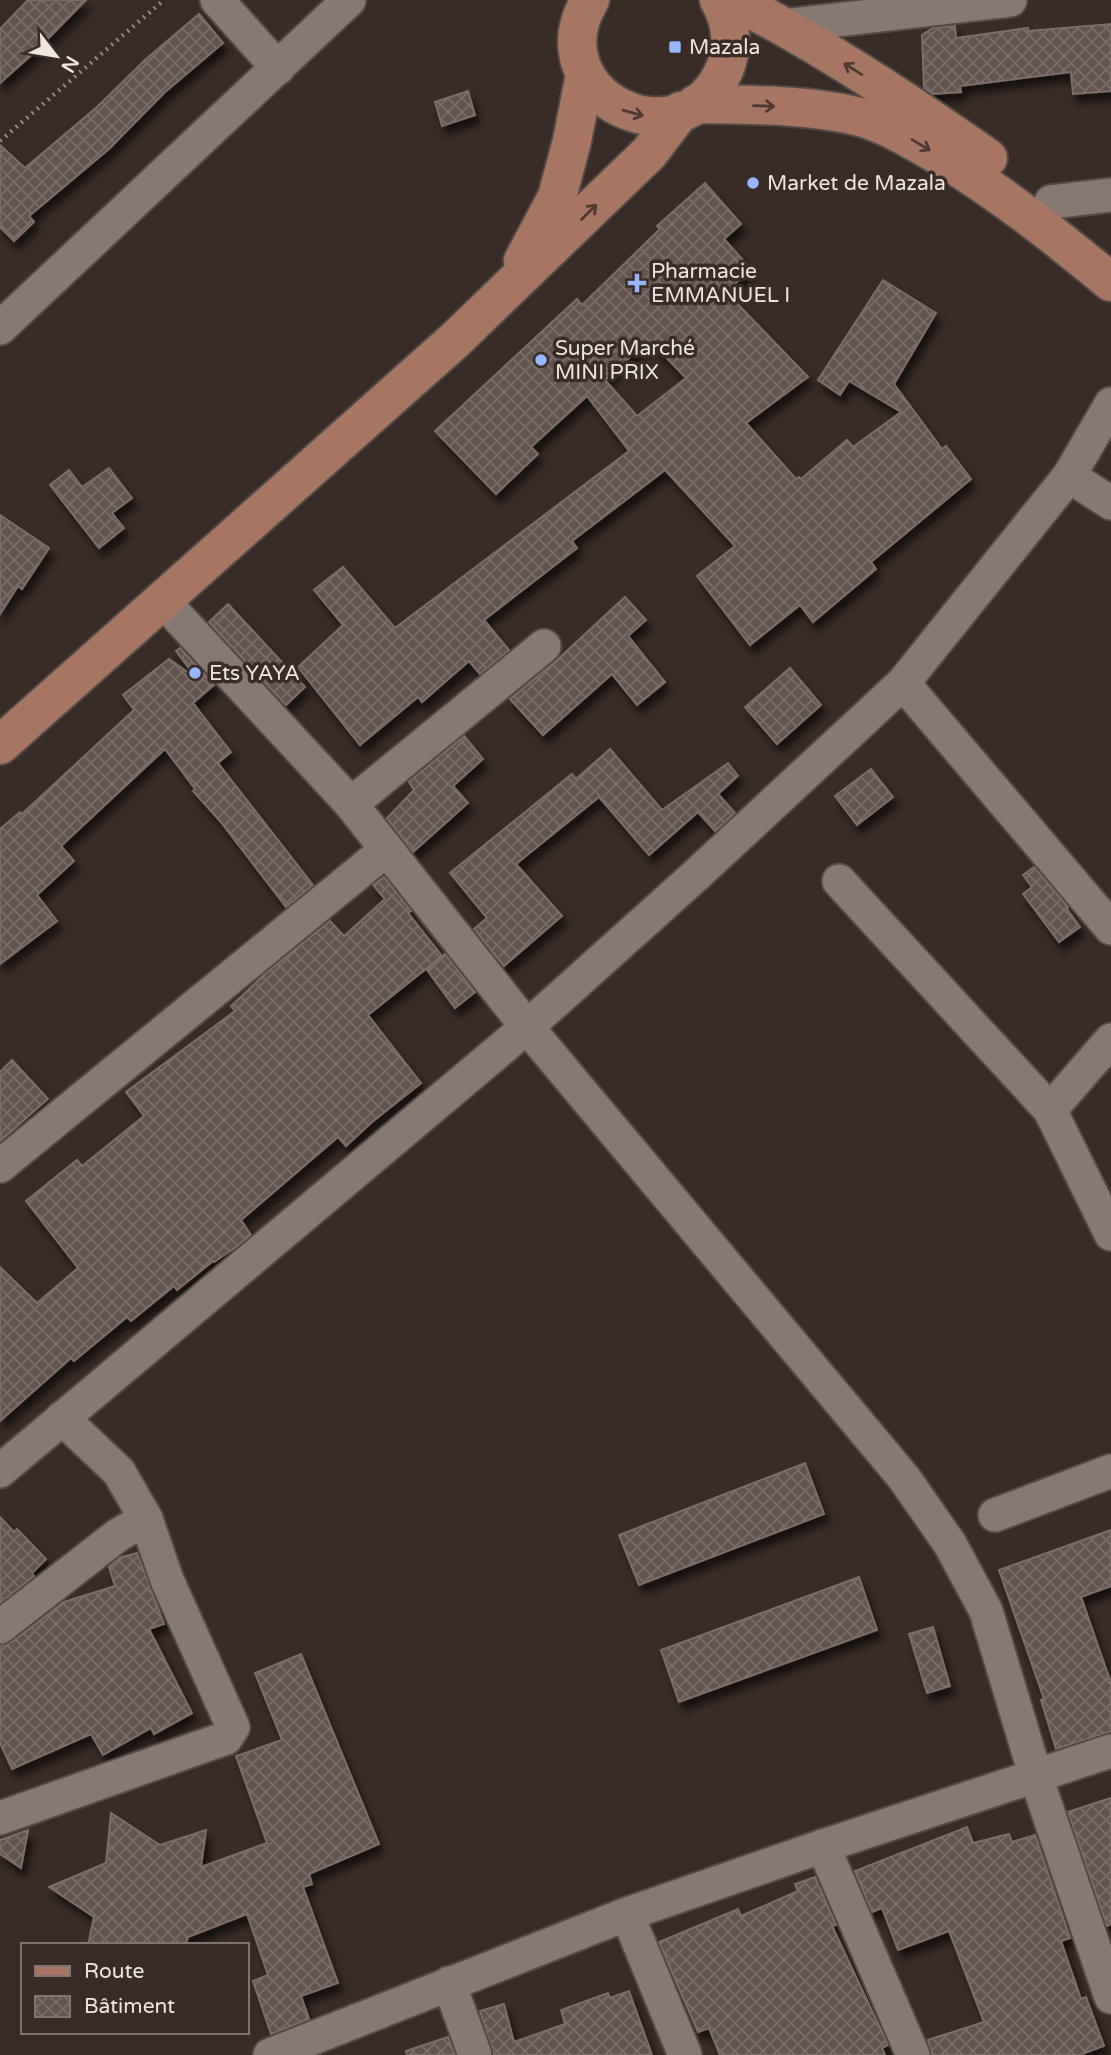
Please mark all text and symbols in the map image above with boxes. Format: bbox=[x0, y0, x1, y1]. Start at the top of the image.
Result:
north arrow bbox=[21, 21, 91, 91]
place label: Mazala bbox=[689, 35, 760, 60]
marker: Mazala bbox=[667, 39, 683, 55]
text: N bbox=[56, 52, 83, 76]
one-way arrow bbox=[844, 62, 863, 77]
one-way arrow bbox=[752, 99, 775, 112]
one-way arrow bbox=[622, 107, 644, 120]
one-way arrow bbox=[910, 138, 930, 152]
place label: Market de Mazala bbox=[767, 171, 946, 196]
marker: Market de Mazala bbox=[745, 175, 761, 191]
one-way arrow bbox=[581, 203, 598, 220]
place label: Pharmacie EMMANUEL I bbox=[651, 259, 790, 308]
marker: Pharmacie EMMANUEL I bbox=[629, 275, 645, 291]
place label: Super Marché MINI PRIX bbox=[555, 336, 695, 385]
marker: Super Marché MINI PRIX bbox=[533, 352, 549, 368]
place label: Ets YAYA bbox=[209, 661, 300, 686]
marker: Ets YAYA bbox=[187, 665, 203, 681]
legend bbox=[21, 1943, 248, 2034]
text: Route bbox=[84, 1959, 144, 1984]
text: Bâtiment bbox=[84, 1994, 175, 2019]

